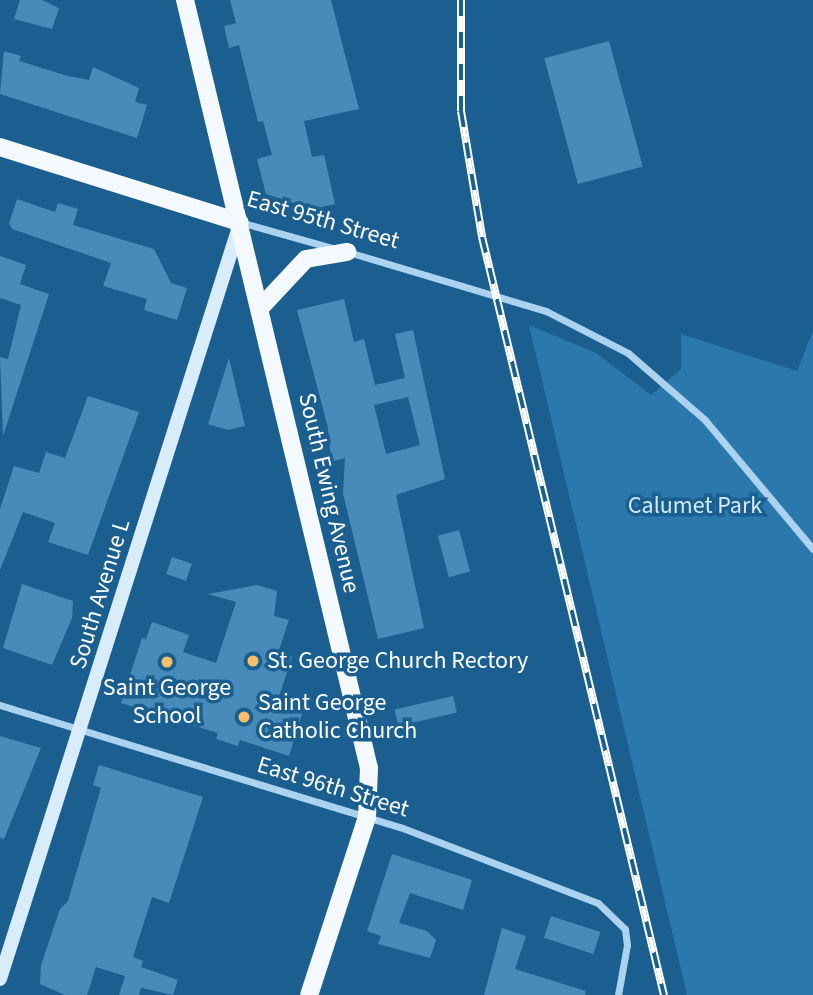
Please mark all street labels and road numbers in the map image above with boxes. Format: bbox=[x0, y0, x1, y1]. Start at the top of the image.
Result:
street label: East 95th Street bbox=[243, 184, 403, 256]
street label: South Ewing Avenue bbox=[292, 390, 366, 596]
street label: South Avenue L bbox=[64, 516, 136, 672]
street label: East 96th Street bbox=[254, 750, 412, 824]

